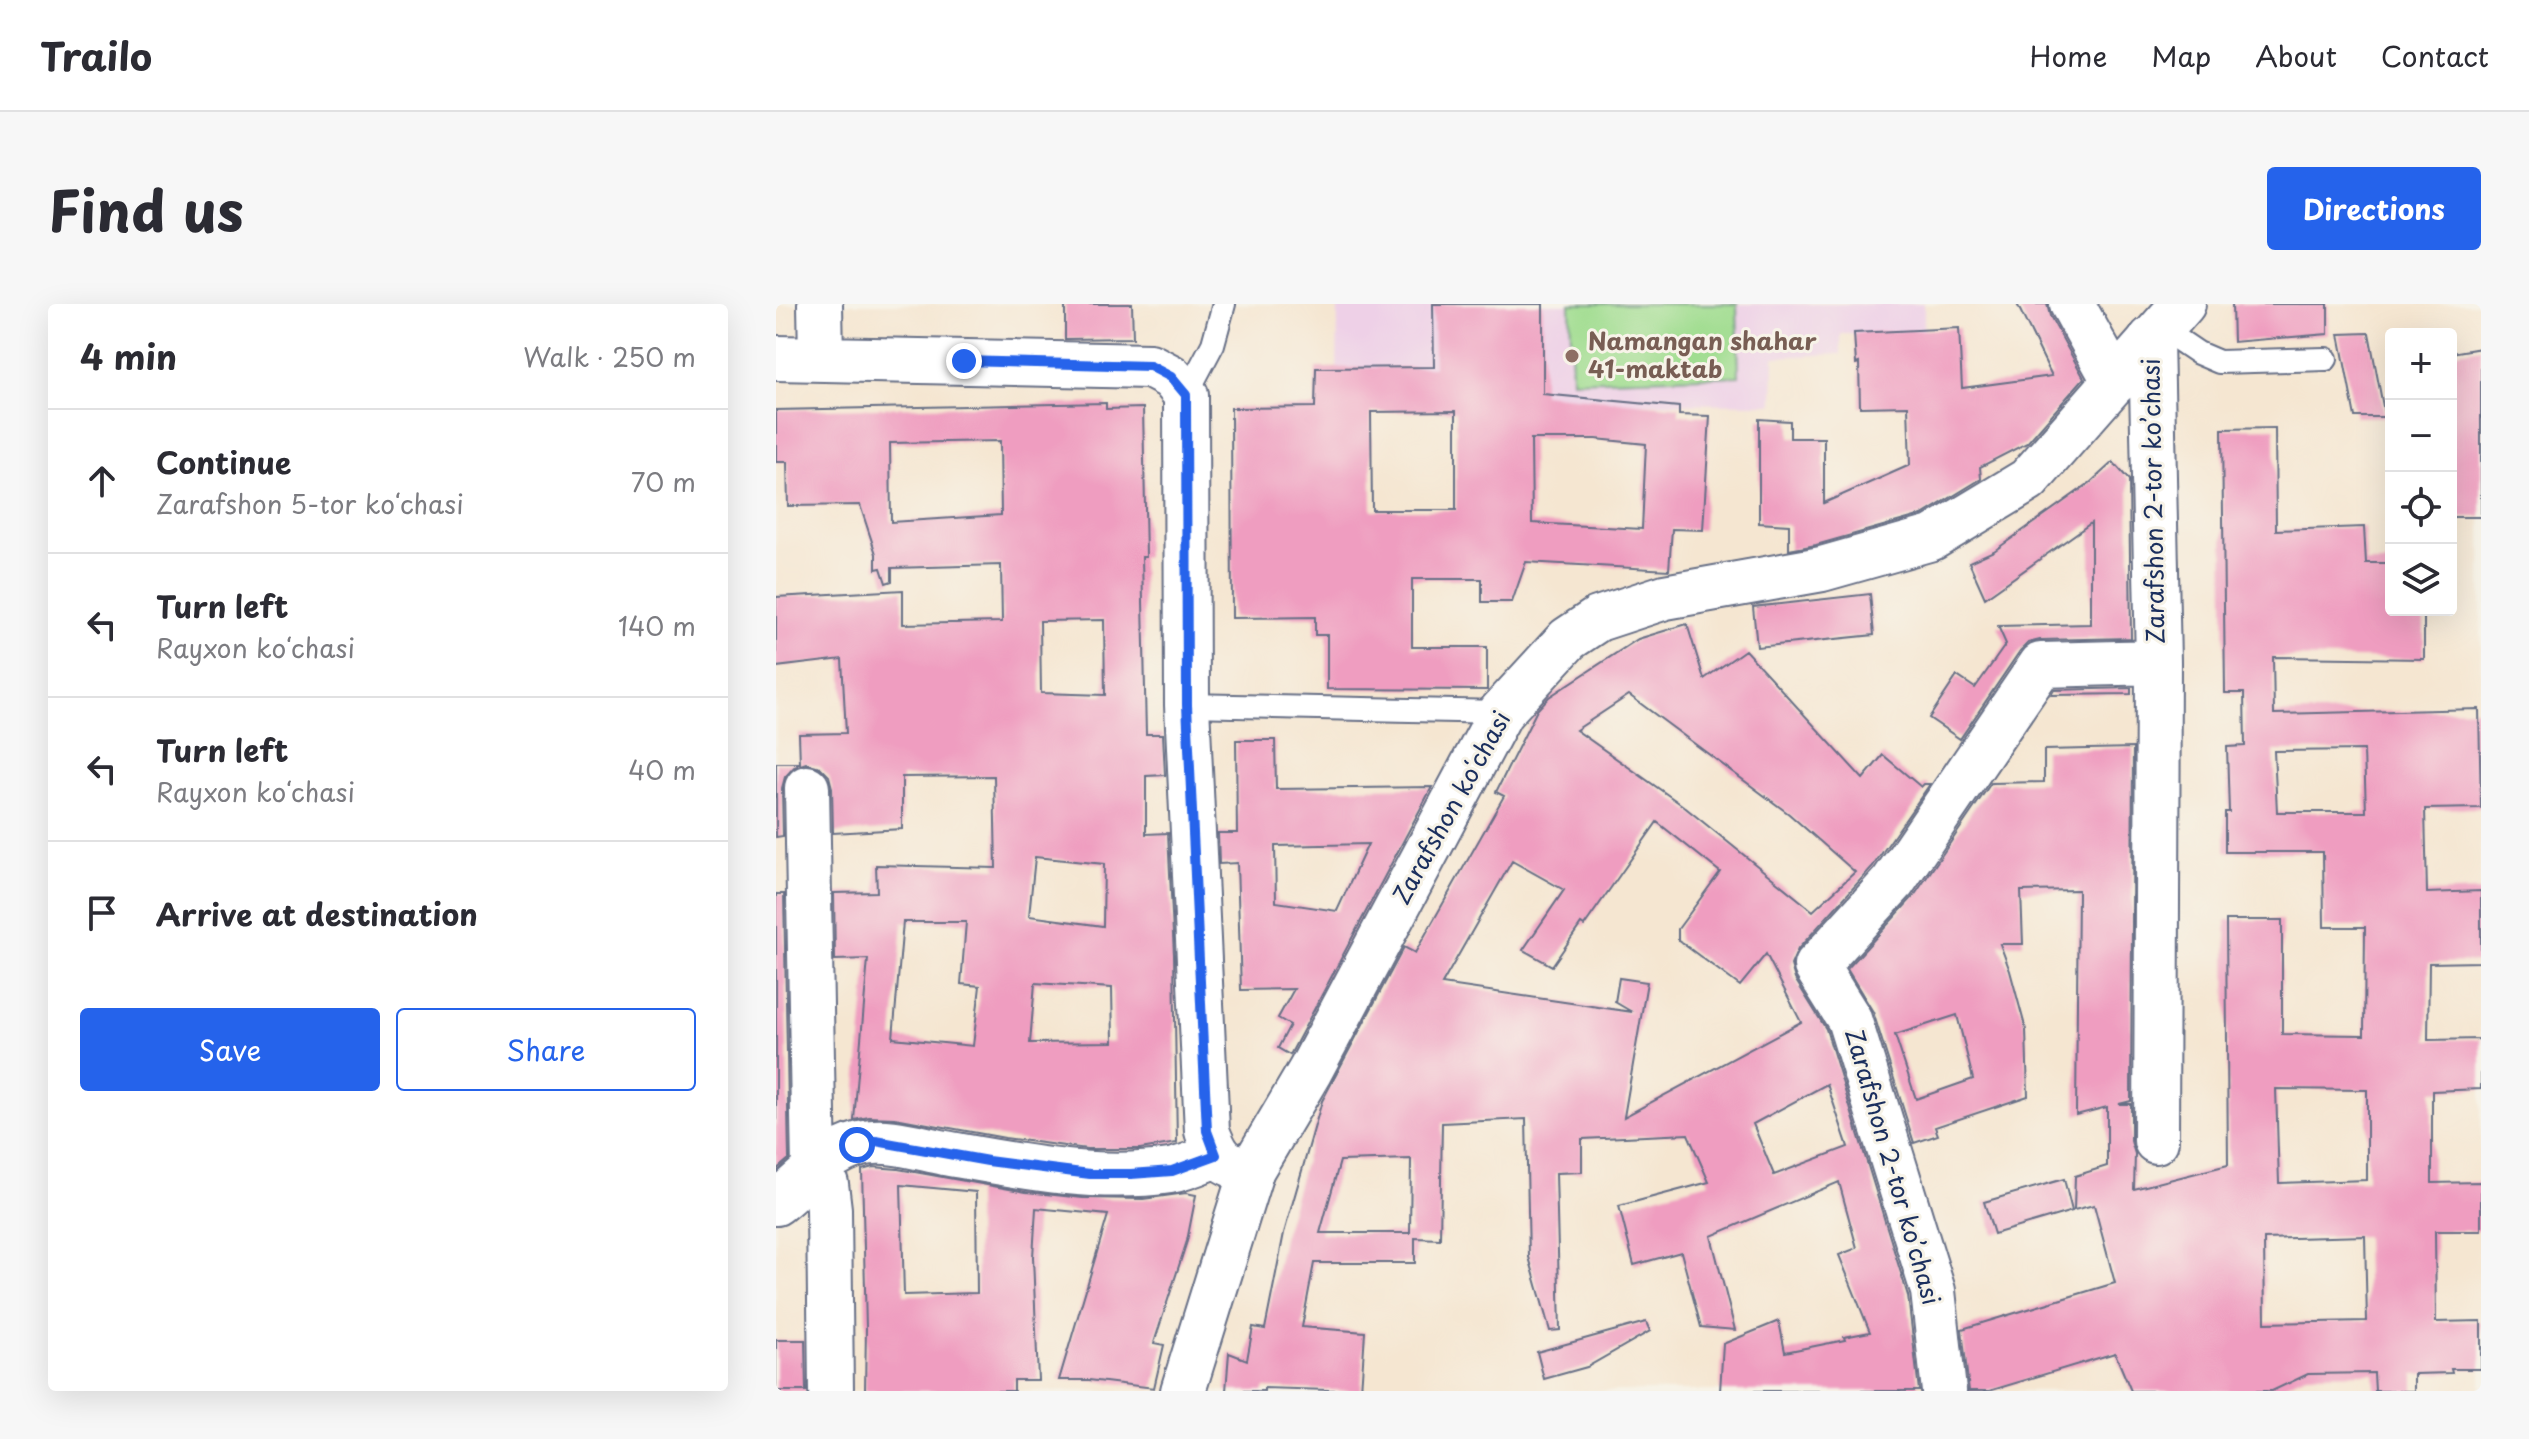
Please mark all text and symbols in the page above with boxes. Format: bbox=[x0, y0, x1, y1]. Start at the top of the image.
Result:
text: Trailo bbox=[40, 27, 152, 84]
text: Home bbox=[2029, 34, 2107, 77]
text: Map bbox=[2151, 34, 2211, 77]
text: About bbox=[2255, 34, 2337, 77]
text: Contact bbox=[2381, 34, 2489, 77]
text: Find us bbox=[48, 166, 244, 251]
button: Directions bbox=[2267, 167, 2481, 250]
place label: Namangan shahar 41-maktab bbox=[1588, 322, 1817, 386]
map controls bbox=[2385, 328, 2457, 616]
button: + bbox=[2385, 328, 2457, 400]
text: 4 min bbox=[80, 330, 177, 382]
text: Walk · 250 m bbox=[523, 337, 696, 376]
route end bbox=[946, 343, 982, 379]
marker: Namangan shahar 41-maktab bbox=[1563, 347, 1581, 365]
street label: Zarafshon 2-tor koʼchasi bbox=[2132, 358, 2172, 644]
button: − bbox=[2385, 400, 2457, 472]
text: Continue bbox=[156, 439, 291, 484]
icon: ahead bbox=[80, 459, 124, 503]
text: 70 m bbox=[631, 462, 696, 501]
button: locate bbox=[2385, 472, 2457, 544]
text: Zarafshon 5-tor koʻchasi bbox=[156, 484, 464, 523]
button: layers bbox=[2385, 544, 2457, 616]
text: Turn left bbox=[156, 583, 288, 628]
icon: left bbox=[80, 603, 124, 647]
text: 140 m bbox=[618, 606, 696, 645]
text: Rayxon koʻchasi bbox=[156, 628, 355, 667]
street label: Zarafshon koʻchasi bbox=[1382, 704, 1518, 910]
text: Turn left bbox=[156, 727, 288, 772]
icon: left bbox=[80, 747, 124, 791]
text: 40 m bbox=[628, 750, 696, 789]
text: Rayxon koʻchasi bbox=[156, 772, 355, 811]
icon: arrive bbox=[80, 891, 124, 935]
text: Arrive at destination bbox=[156, 891, 478, 936]
button: Save bbox=[80, 1008, 380, 1091]
button: Share bbox=[396, 1008, 696, 1091]
street label: Zarafshon 2-tor koʼchasi bbox=[1837, 1024, 1951, 1309]
route start bbox=[839, 1127, 875, 1163]

